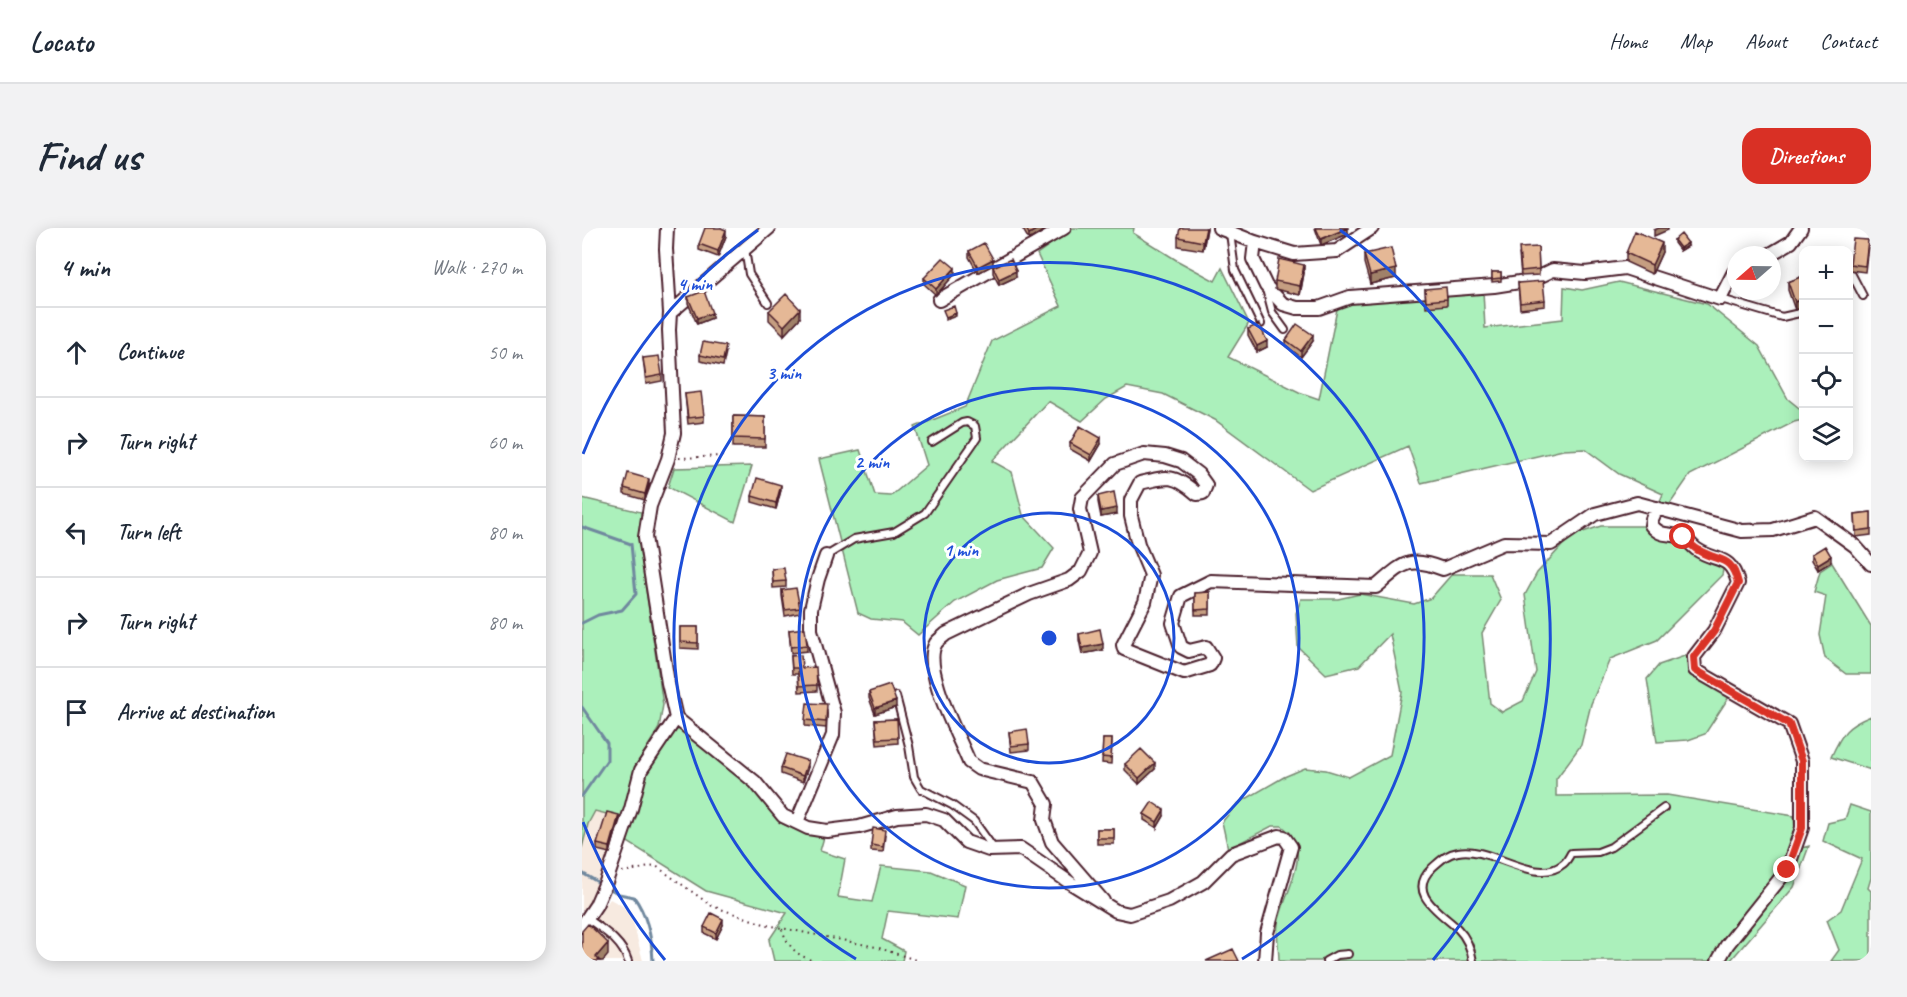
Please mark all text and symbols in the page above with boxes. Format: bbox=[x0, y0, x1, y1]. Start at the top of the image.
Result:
text: Locato bbox=[30, 24, 93, 59]
text: Home bbox=[1609, 28, 1647, 54]
text: Map bbox=[1680, 28, 1712, 54]
text: About bbox=[1745, 28, 1787, 54]
text: Contact bbox=[1820, 28, 1877, 54]
button: Directions bbox=[1742, 128, 1871, 184]
text: Find us bbox=[36, 130, 141, 183]
north arrow bbox=[1727, 246, 1781, 300]
map controls bbox=[1799, 246, 1853, 462]
button: + bbox=[1799, 246, 1853, 300]
text: 4 min bbox=[60, 251, 110, 284]
text: Walk · 270 m bbox=[432, 255, 522, 280]
text: 4 min bbox=[678, 273, 713, 295]
button: − bbox=[1799, 300, 1853, 354]
icon: ahead bbox=[60, 336, 93, 369]
text: Continue bbox=[117, 338, 183, 366]
text: 50 m bbox=[488, 340, 522, 365]
button: locate bbox=[1799, 354, 1853, 408]
text: 3 min bbox=[767, 362, 802, 384]
button: layers bbox=[1799, 408, 1853, 462]
icon: right bbox=[60, 426, 93, 459]
text: Turn right bbox=[117, 428, 194, 456]
text: 60 m bbox=[488, 430, 522, 455]
text: 2 min bbox=[855, 451, 890, 473]
icon: left bbox=[60, 516, 93, 549]
text: Turn left bbox=[117, 518, 181, 546]
text: 80 m bbox=[488, 520, 522, 545]
route start bbox=[1669, 523, 1695, 549]
text: 1 min bbox=[944, 539, 979, 561]
icon: right bbox=[60, 606, 93, 639]
text: Turn right bbox=[117, 608, 194, 636]
text: 80 m bbox=[488, 610, 522, 635]
centre of rings bbox=[1039, 628, 1059, 648]
icon: arrive bbox=[60, 696, 93, 729]
text: Arrive at destination bbox=[117, 698, 274, 726]
route end bbox=[1773, 856, 1799, 882]

